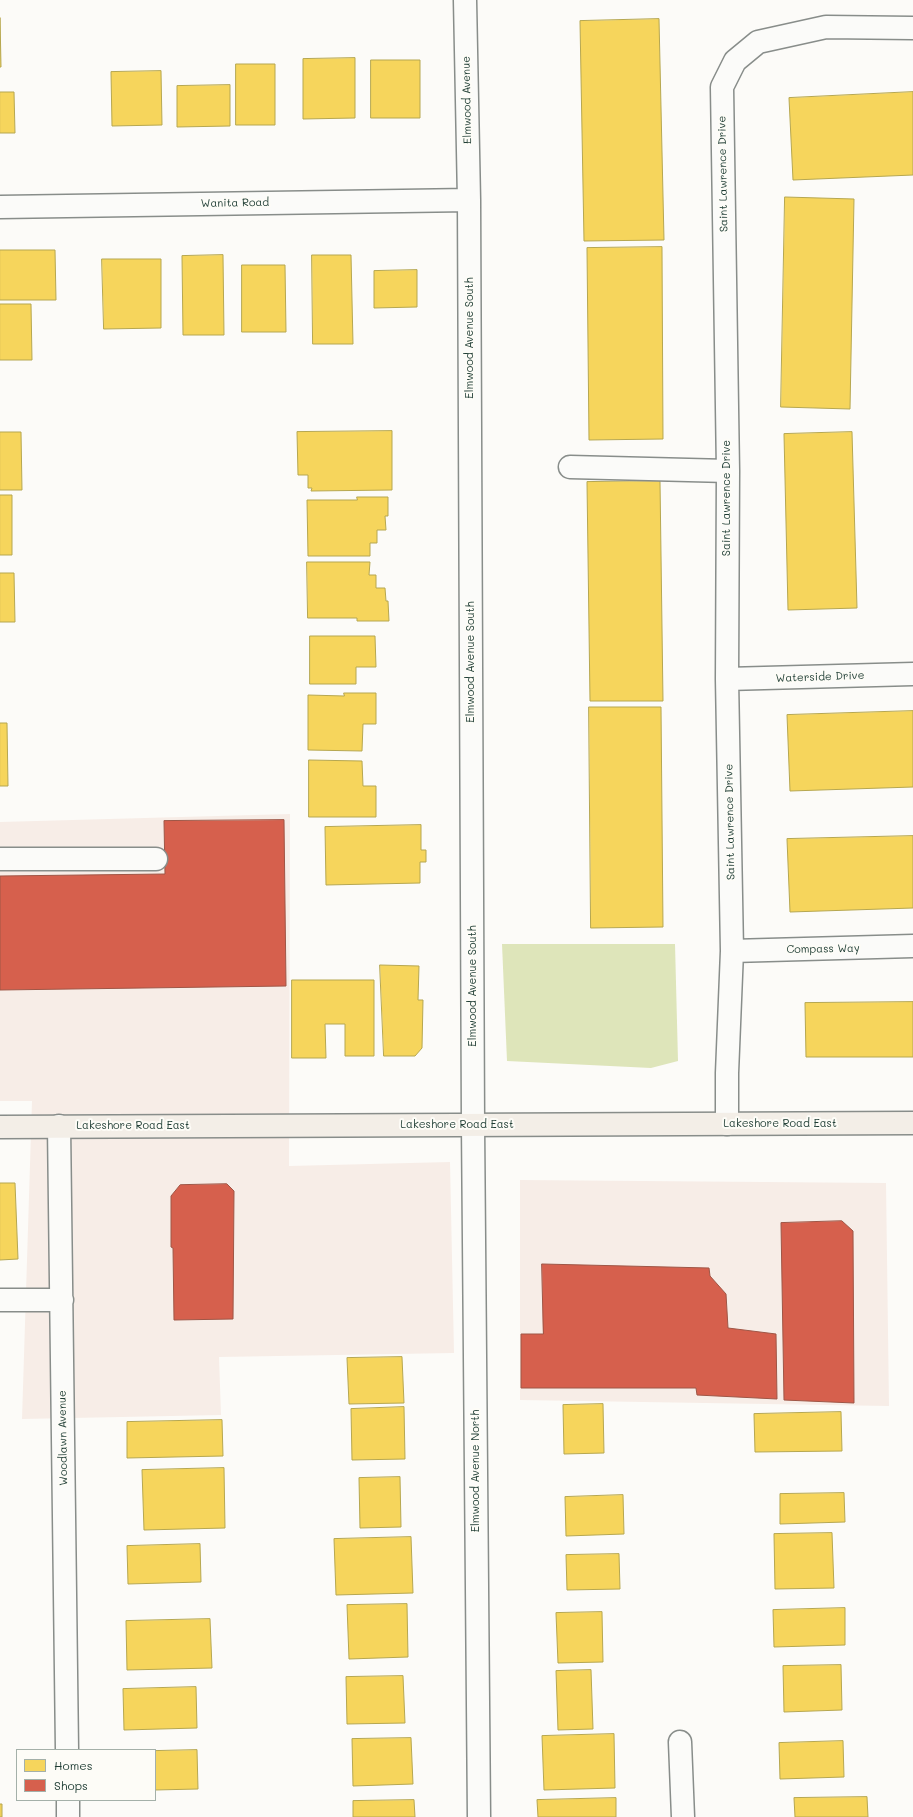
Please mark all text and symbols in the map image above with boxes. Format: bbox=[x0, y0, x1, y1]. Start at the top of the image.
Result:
street label: Elmwood Avenue bbox=[460, 56, 474, 144]
street label: Saint Lawrence Drive bbox=[715, 116, 731, 232]
street label: Wanita Road bbox=[201, 196, 269, 210]
street label: Elmwood Avenue South bbox=[463, 277, 477, 399]
street label: Saint Lawrence Drive bbox=[720, 440, 734, 556]
street label: Elmwood Avenue South bbox=[464, 601, 478, 723]
street label: Waterside Drive bbox=[775, 669, 865, 685]
street label: Saint Lawrence Drive bbox=[722, 764, 738, 880]
street label: Elmwood Avenue South bbox=[466, 925, 480, 1047]
street label: Compass Way bbox=[786, 942, 860, 956]
street label: Lakeshore Road East bbox=[723, 1117, 837, 1131]
street label: Lakeshore Road East bbox=[400, 1118, 514, 1132]
street label: Lakeshore Road East bbox=[76, 1119, 190, 1133]
street label: Woodlawn Avenue bbox=[56, 1390, 70, 1486]
street label: Elmwood Avenue North bbox=[469, 1410, 483, 1532]
legend bbox=[16, 1749, 156, 1801]
text: Homes bbox=[54, 1757, 93, 1773]
text: Shops bbox=[54, 1777, 88, 1793]

